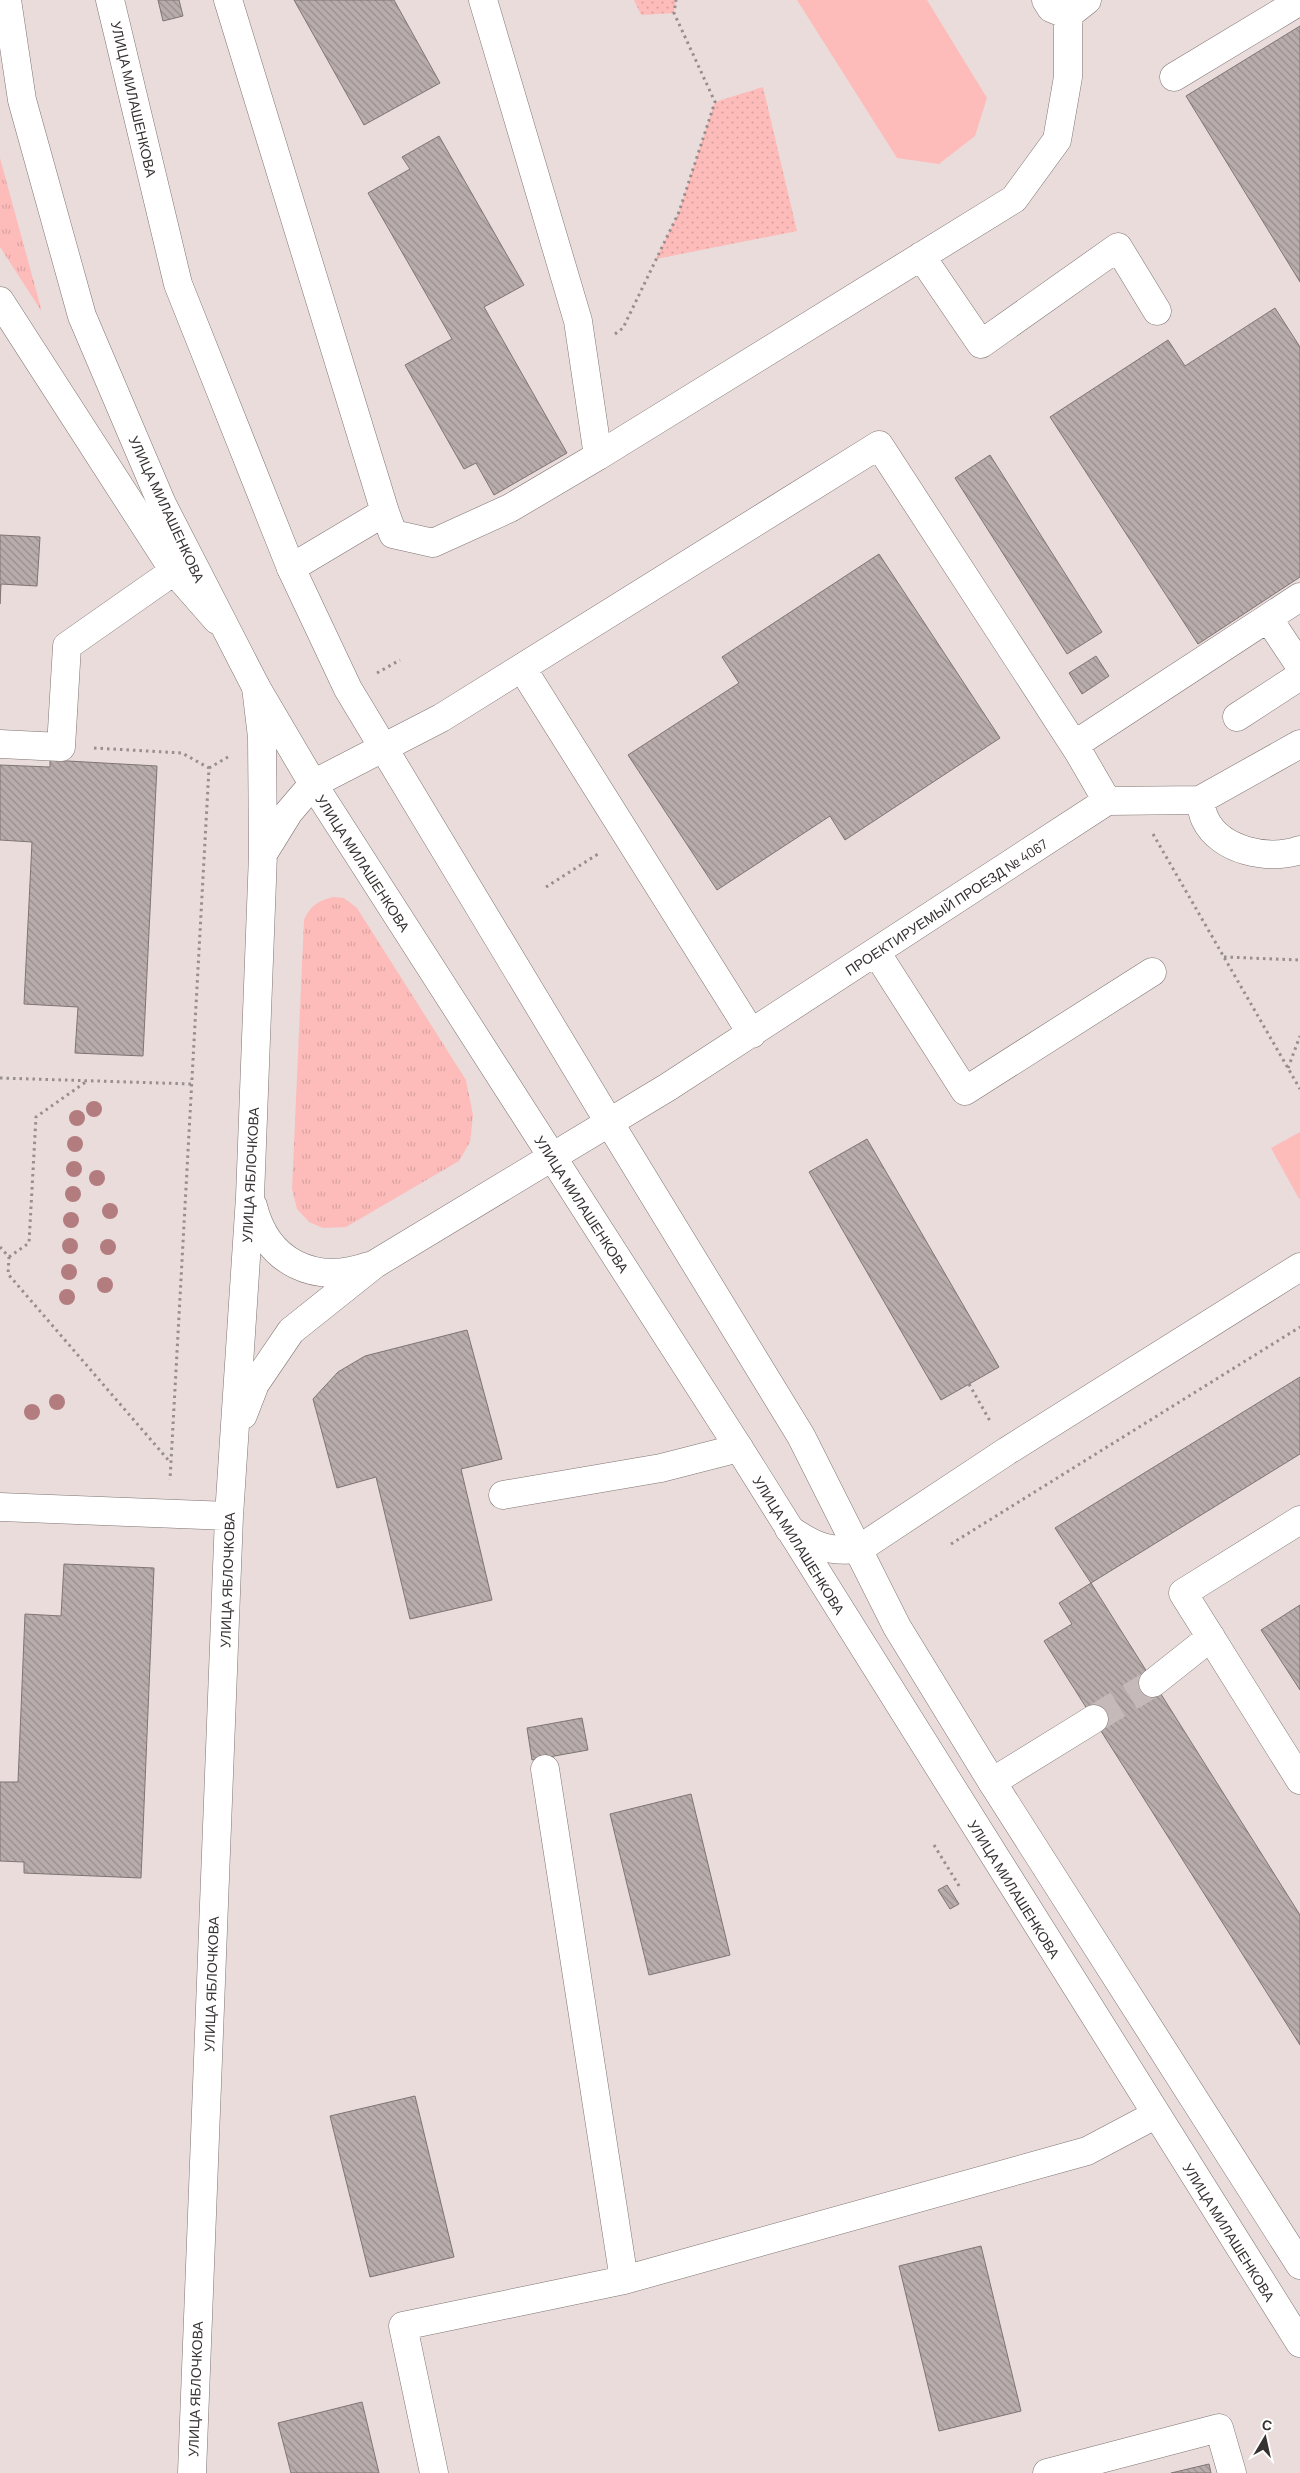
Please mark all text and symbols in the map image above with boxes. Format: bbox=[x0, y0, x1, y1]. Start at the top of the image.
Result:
street label: УЛИЦА МИЛАШЕНКОВА bbox=[108, 19, 160, 179]
street label: УЛИЦА МИЛАШЕНКОВА bbox=[126, 433, 209, 586]
street label: УЛИЦА МИЛАШЕНКОВА bbox=[312, 791, 414, 935]
street label: ПРОЕКТИРУЕМЫЙ ПРОЕЗД № 4067 bbox=[842, 835, 1050, 979]
street label: УЛИЦА ЯБЛОЧКОВА bbox=[238, 1106, 262, 1243]
street label: УЛИЦА МИЛАШЕНКОВА bbox=[531, 1132, 633, 1276]
street label: УЛИЦА МИЛАШЕНКОВА bbox=[749, 1473, 849, 1618]
street label: УЛИЦА ЯБЛОЧКОВА bbox=[216, 1511, 238, 1648]
street label: УЛИЦА МИЛАШЕНКОВА bbox=[964, 1817, 1064, 1962]
street label: УЛИЦА ЯБЛОЧКОВА bbox=[200, 1915, 222, 2052]
street label: УЛИЦА МИЛАШЕНКОВА bbox=[1179, 2160, 1279, 2305]
street label: УЛИЦА ЯБЛОЧКОВА bbox=[184, 2320, 206, 2457]
north arrow bbox=[1240, 2413, 1290, 2463]
text: С bbox=[1261, 2415, 1273, 2434]

